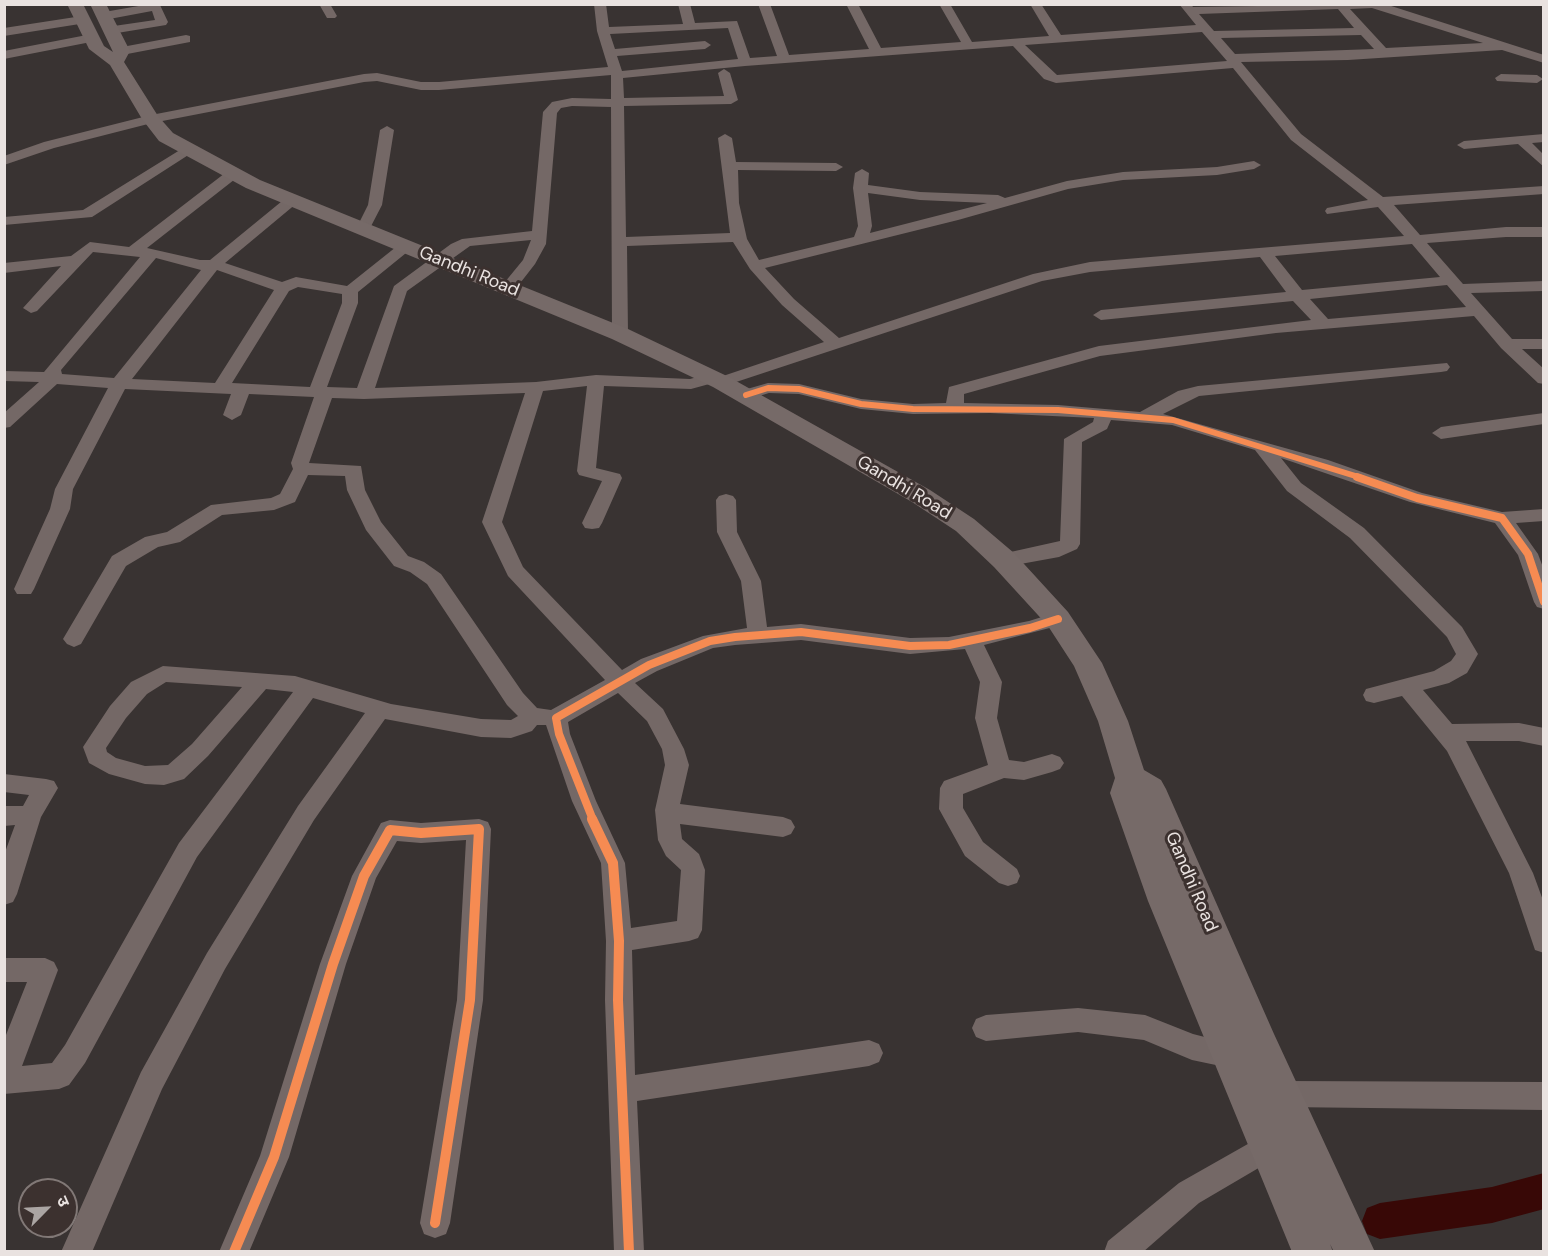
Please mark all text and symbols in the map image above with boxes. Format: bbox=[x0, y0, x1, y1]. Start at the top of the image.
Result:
street label: Gandhi Road bbox=[416, 242, 522, 302]
street label: Gandhi Road bbox=[853, 451, 955, 525]
street label: Gandhi Road bbox=[1160, 829, 1222, 935]
north arrow bbox=[18, 1178, 78, 1238]
text: उ bbox=[52, 1193, 75, 1210]

